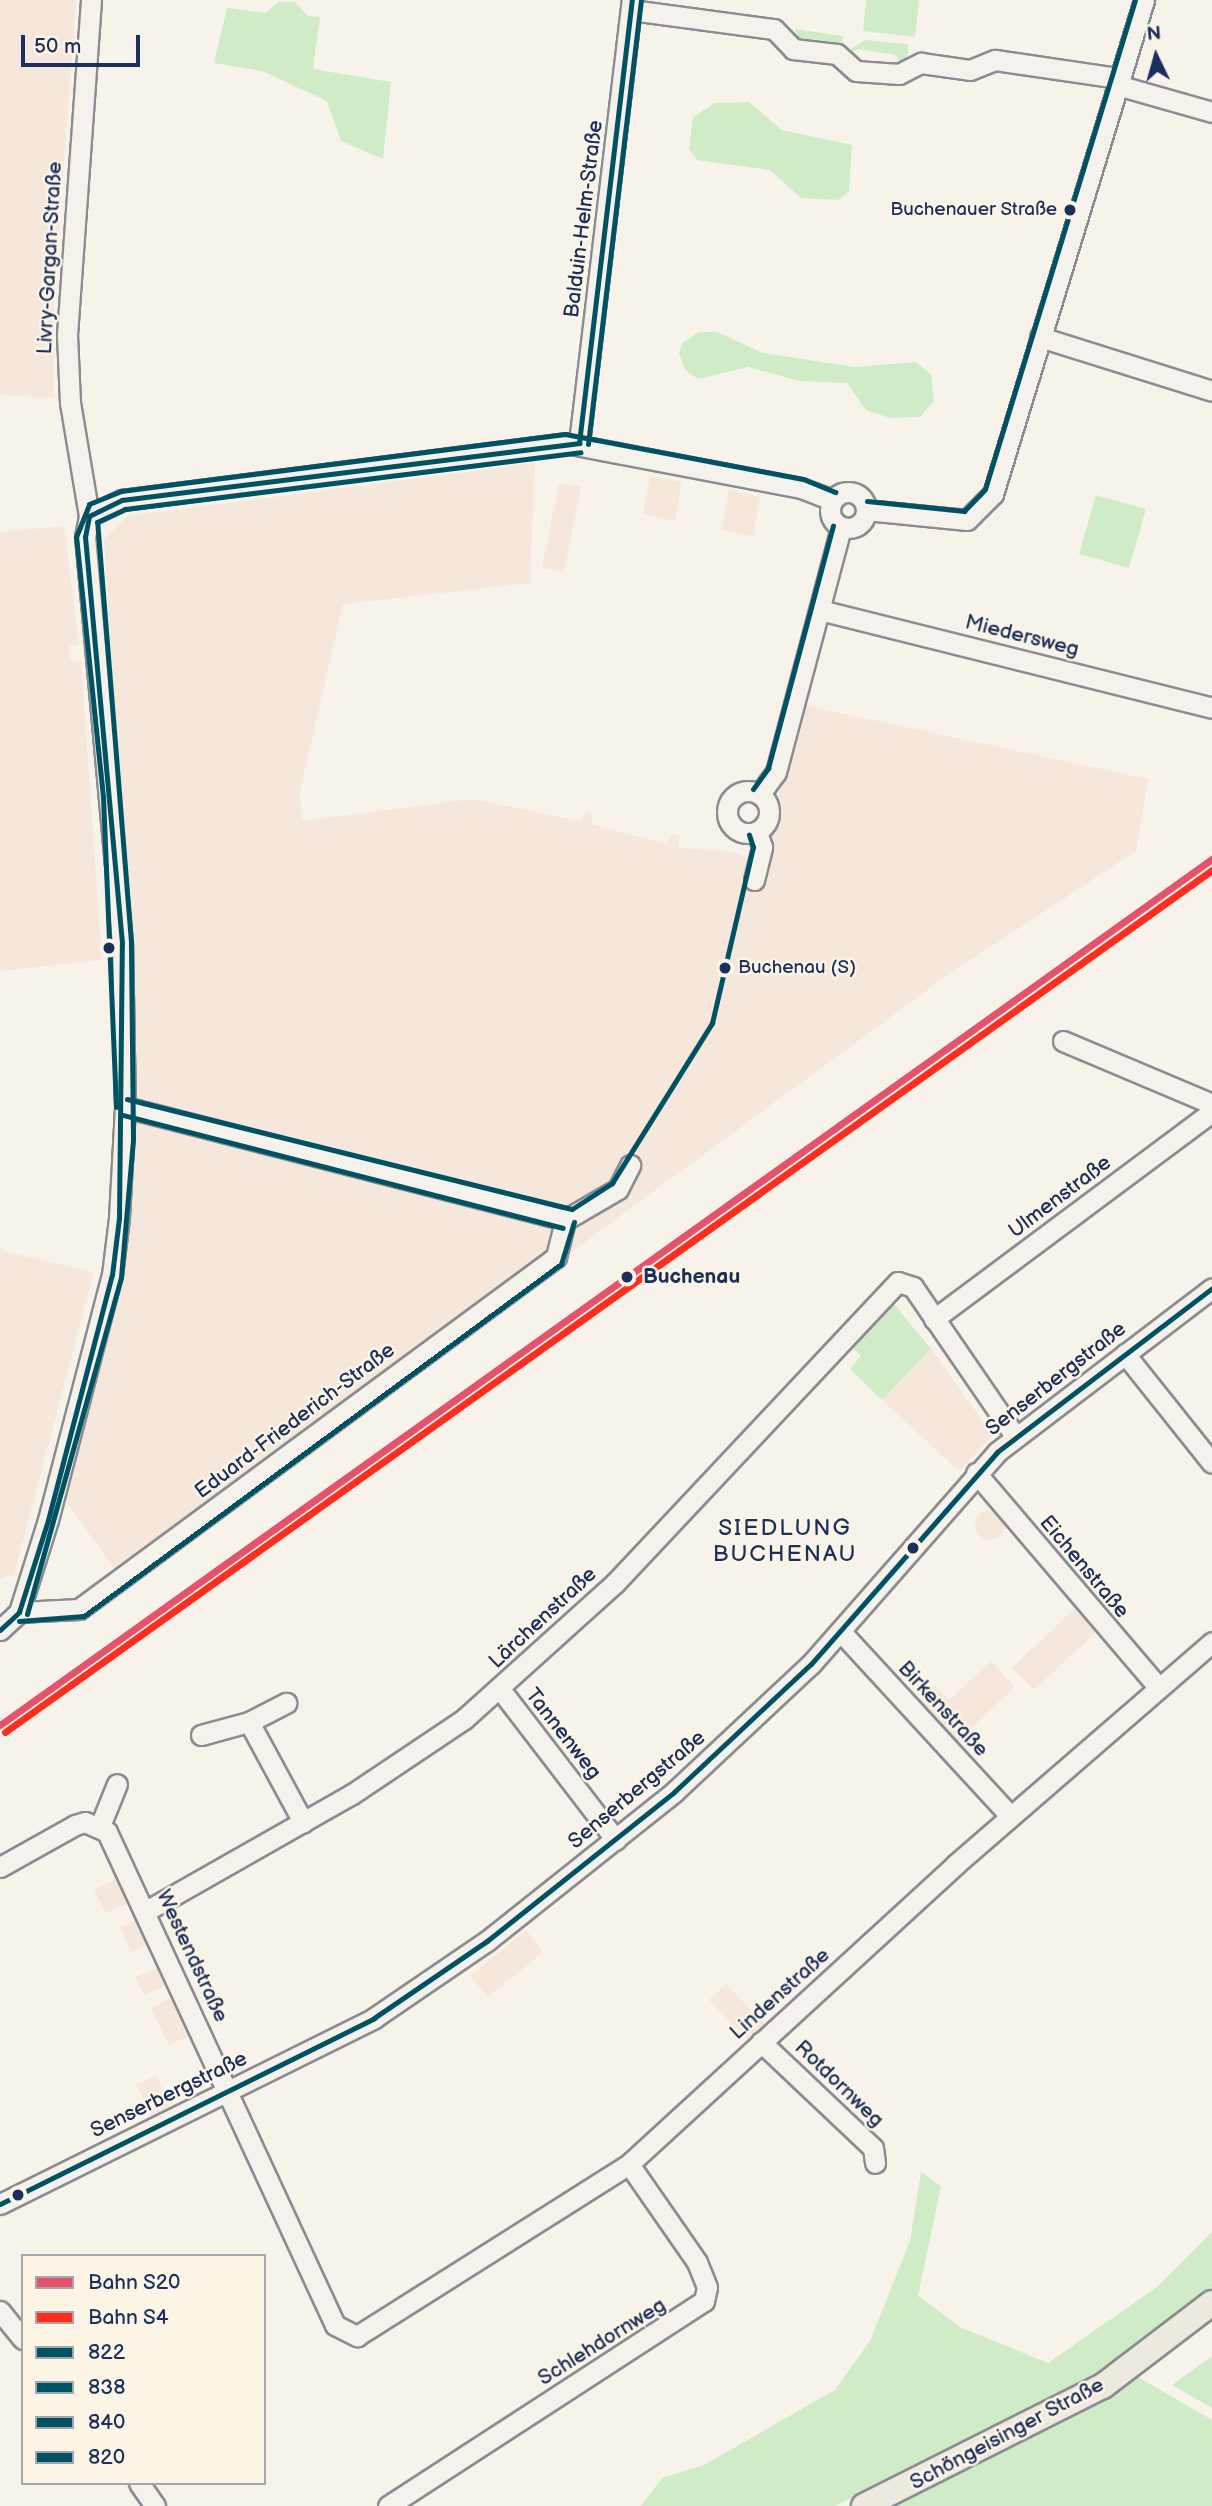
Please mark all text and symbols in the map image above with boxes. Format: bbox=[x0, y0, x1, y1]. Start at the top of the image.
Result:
scale bar bbox=[24, 21, 144, 65]
north arrow bbox=[1121, 21, 1191, 91]
text: N bbox=[1146, 23, 1162, 47]
text: 50 m bbox=[34, 34, 81, 59]
street label: Balduin-Helm-Straße bbox=[559, 119, 609, 319]
street label: Livry-Gargan-Straße bbox=[32, 161, 68, 355]
place label: Buchenauer Straße bbox=[890, 199, 1057, 221]
marker: Buchenauer Straße bbox=[1063, 203, 1077, 217]
street label: Miedersweg bbox=[962, 610, 1082, 662]
unlabelled marker bbox=[102, 941, 116, 955]
place label: Buchenau (S) bbox=[738, 957, 856, 979]
marker: Buchenau (S) bbox=[718, 961, 732, 975]
street label: Ulmenstraße bbox=[1004, 1150, 1116, 1244]
place label: Buchenau bbox=[643, 1264, 740, 1290]
marker: Buchenau bbox=[617, 1267, 637, 1287]
street label: Senserbergstraße bbox=[981, 1316, 1131, 1442]
street label: Eduard-Friederich-Straße bbox=[190, 1338, 400, 1504]
street label: Eichenstraße bbox=[1034, 1511, 1134, 1623]
district label: SIEDLUNG BUCHENAU bbox=[714, 1514, 856, 1568]
unlabelled marker bbox=[906, 1541, 920, 1555]
street label: Lärchenstraße bbox=[484, 1562, 602, 1674]
street label: Birkenstraße bbox=[892, 1656, 994, 1762]
street label: Tannenweg bbox=[520, 1683, 606, 1785]
street label: Senserbergstraße bbox=[563, 1725, 711, 1855]
street label: Westendstraße bbox=[150, 1886, 234, 2026]
street label: Lindenstraße bbox=[725, 1943, 835, 2045]
street label: Rotdornweg bbox=[789, 2035, 889, 2133]
street label: Senserbergstraße bbox=[87, 2046, 251, 2144]
unlabelled marker bbox=[11, 2188, 25, 2202]
legend bbox=[21, 2254, 266, 2485]
text: Bahn S20 bbox=[88, 2270, 180, 2295]
street label: Schlehdornweg bbox=[533, 2293, 671, 2391]
text: Bahn S4 bbox=[88, 2305, 169, 2330]
text: 822 bbox=[88, 2340, 125, 2365]
street label: Schöngeisinger Straße bbox=[906, 2372, 1108, 2496]
text: 838 bbox=[88, 2375, 125, 2400]
text: 840 bbox=[88, 2410, 125, 2435]
text: 820 bbox=[88, 2445, 125, 2470]

